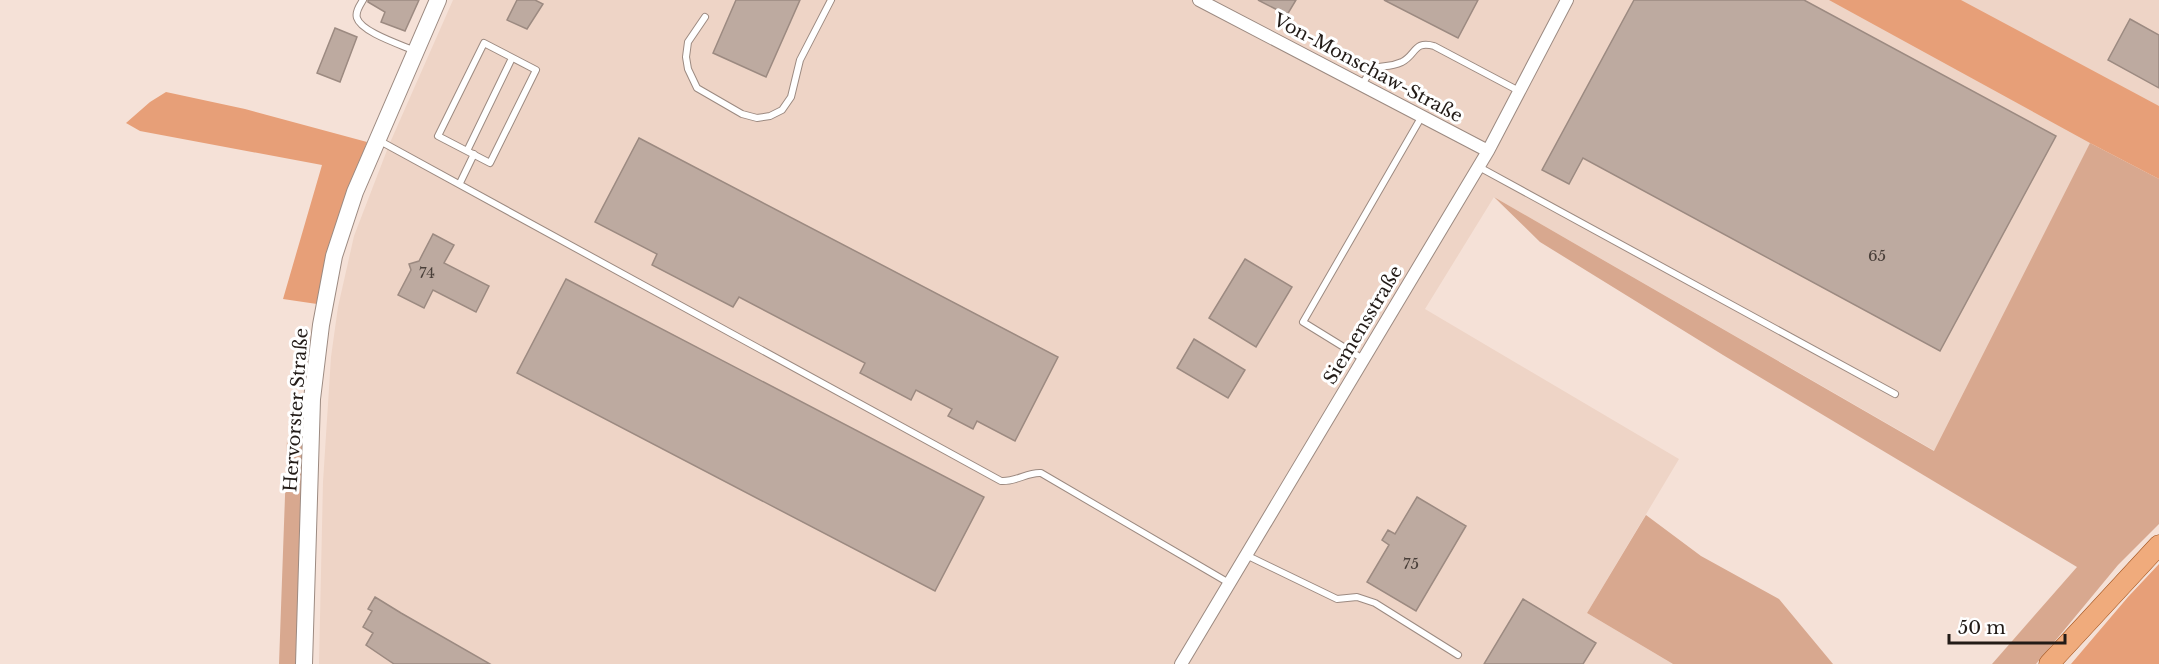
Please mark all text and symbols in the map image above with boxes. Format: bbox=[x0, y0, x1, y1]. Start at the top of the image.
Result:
street label: Von-Monschaw-Straße bbox=[1269, 8, 1466, 127]
house number: 65 bbox=[1868, 246, 1886, 265]
street label: Siemensstraße bbox=[1319, 262, 1407, 388]
house number: 74 bbox=[419, 263, 435, 282]
street label: Hervorster Straße bbox=[279, 327, 313, 493]
house number: 75 bbox=[1403, 554, 1419, 573]
scale bar bbox=[1949, 607, 2064, 645]
text: 50 m bbox=[1958, 617, 2006, 639]

